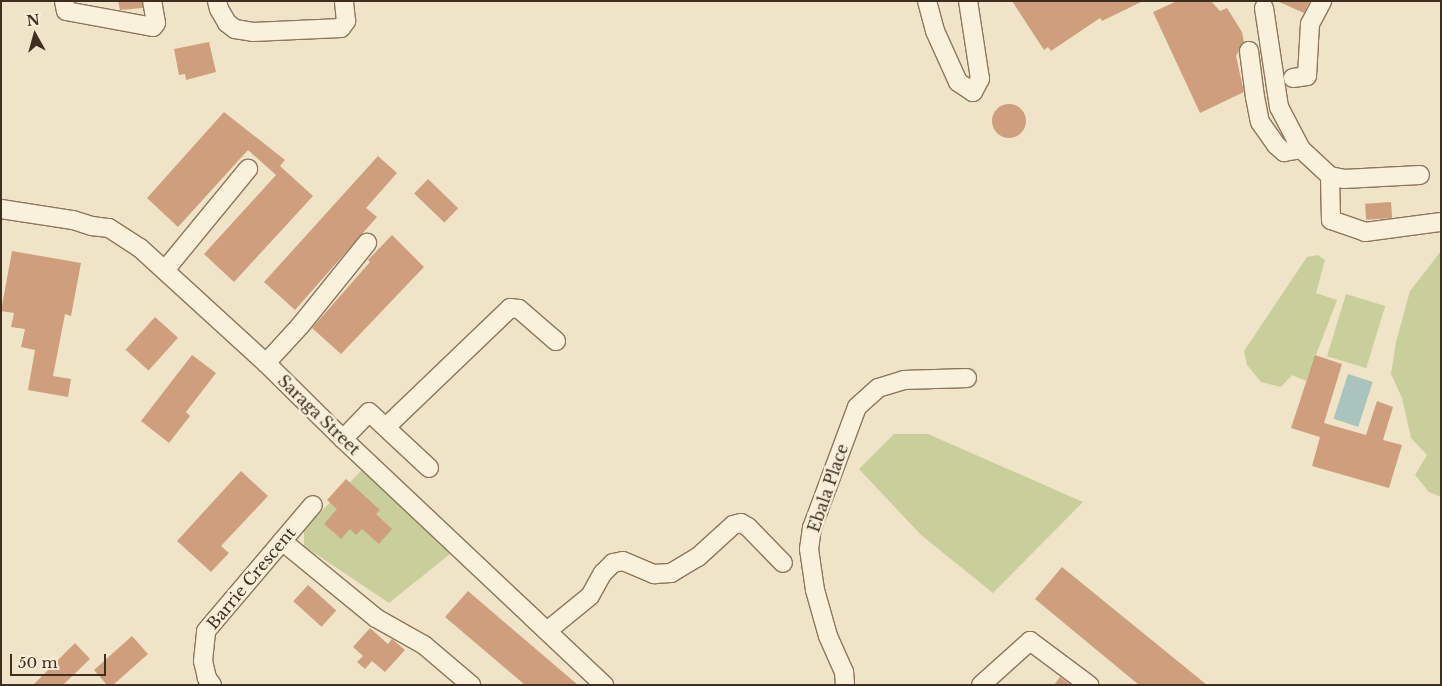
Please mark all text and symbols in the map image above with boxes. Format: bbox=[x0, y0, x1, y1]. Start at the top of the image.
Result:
north arrow bbox=[10, 10, 60, 60]
text: N bbox=[26, 10, 41, 30]
street label: Saraga Street bbox=[274, 371, 364, 459]
street label: Ebala Place bbox=[804, 441, 852, 535]
street label: Barrie Crescent bbox=[203, 523, 299, 633]
scale bar bbox=[12, 644, 109, 676]
text: 50 m bbox=[18, 653, 58, 672]

